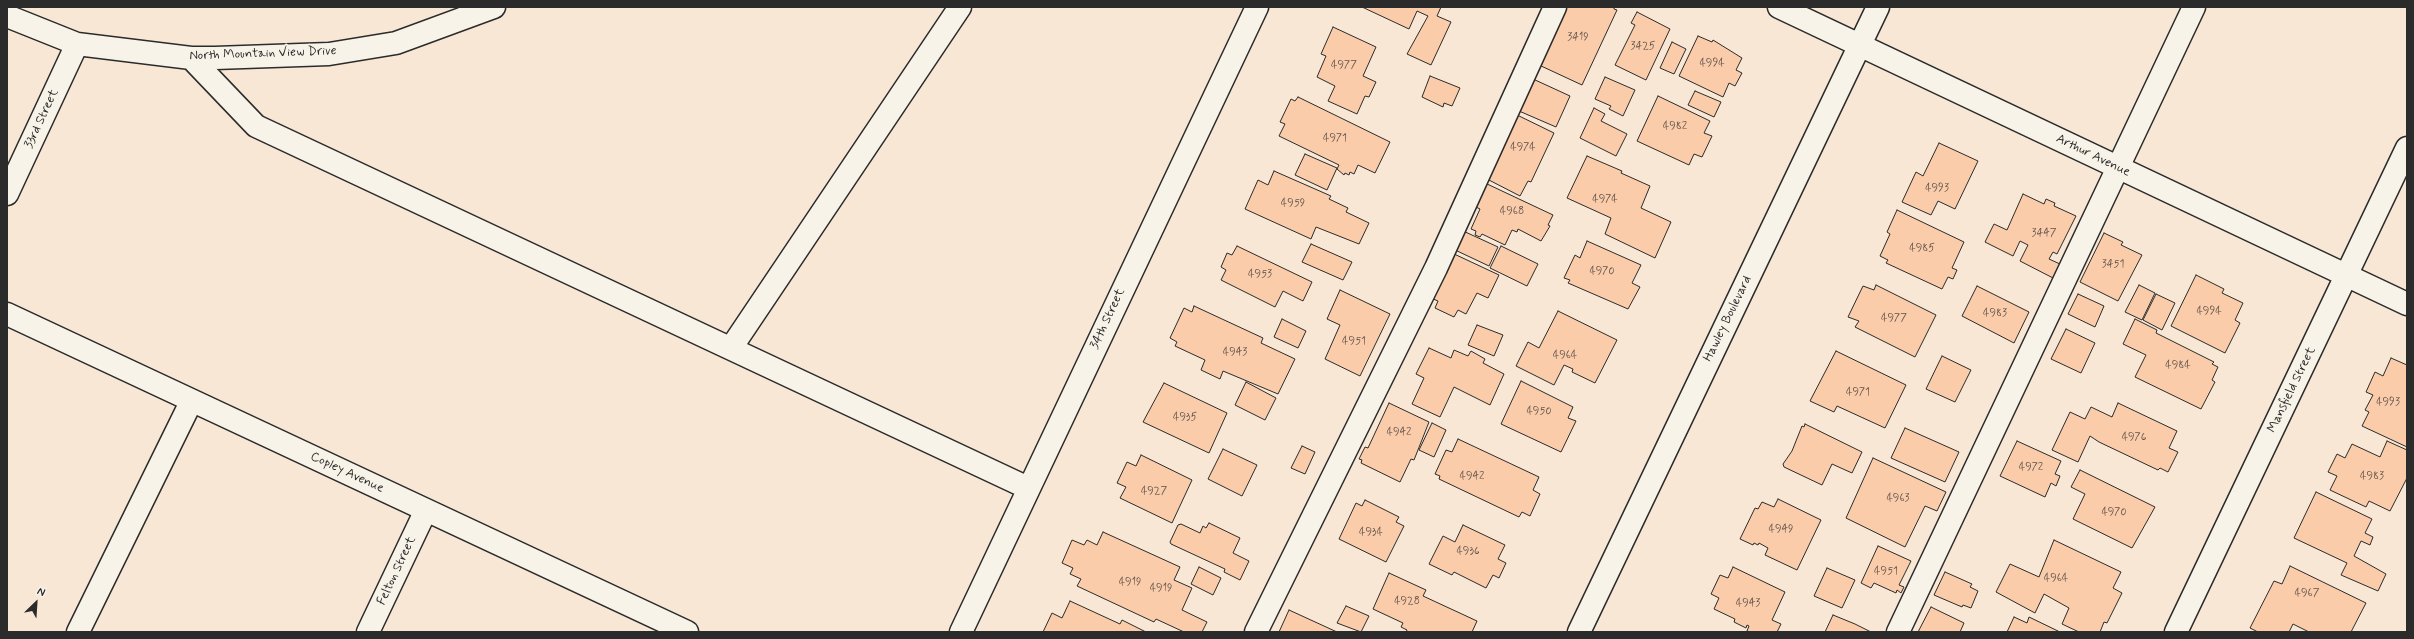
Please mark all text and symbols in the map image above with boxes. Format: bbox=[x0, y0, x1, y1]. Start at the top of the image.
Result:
house number: 3419 bbox=[1567, 31, 1589, 45]
house number: 3425 bbox=[1631, 40, 1655, 54]
street label: North Mountain View Drive bbox=[189, 44, 337, 64]
house number: 4994 bbox=[1699, 57, 1725, 71]
house number: 4977 bbox=[1331, 59, 1357, 73]
street label: 33rd Street bbox=[21, 87, 63, 151]
house number: 4982 bbox=[1663, 120, 1687, 134]
street label: Arthur Avenue bbox=[2053, 131, 2133, 181]
house number: 4971 bbox=[1323, 132, 1347, 146]
house number: 4974 bbox=[1510, 141, 1536, 155]
house number: 4993 bbox=[1925, 182, 1949, 196]
house number: 4974 bbox=[1592, 193, 1618, 207]
house number: 4959 bbox=[1281, 197, 1305, 211]
house number: 4968 bbox=[1500, 205, 1524, 219]
house number: 3447 bbox=[2032, 227, 2056, 241]
house number: 4985 bbox=[1909, 242, 1935, 256]
house number: 3451 bbox=[2102, 258, 2124, 272]
house number: 4970 bbox=[1589, 265, 1615, 279]
house number: 4953 bbox=[1248, 268, 1272, 282]
street label: Hawley Boulevard bbox=[1700, 273, 1756, 365]
street label: 34th Street bbox=[1087, 286, 1129, 352]
house number: 4994 bbox=[2196, 305, 2222, 319]
house number: 4983 bbox=[1983, 307, 2007, 321]
house number: 4977 bbox=[1881, 312, 1907, 326]
house number: 4951 bbox=[1342, 335, 1366, 349]
street label: Mansfield Street bbox=[2264, 344, 2320, 436]
house number: 4943 bbox=[1223, 346, 1247, 360]
house number: 4964 bbox=[1553, 349, 1577, 363]
house number: 4984 bbox=[2165, 359, 2191, 373]
house number: 4971 bbox=[1846, 386, 1870, 400]
house number: 4993 bbox=[2376, 396, 2400, 410]
house number: 4950 bbox=[1526, 405, 1552, 419]
house number: 4935 bbox=[1173, 411, 1197, 425]
house number: 4942 bbox=[1387, 426, 1411, 440]
house number: 4976 bbox=[2122, 431, 2146, 445]
street label: Copley Avenue bbox=[308, 449, 386, 497]
house number: 4972 bbox=[2019, 461, 2043, 475]
house number: 4942 bbox=[1460, 470, 1484, 484]
house number: 4983 bbox=[2360, 470, 2384, 484]
house number: 4927 bbox=[1141, 485, 1167, 499]
house number: 4963 bbox=[1886, 492, 1910, 506]
house number: 4970 bbox=[2101, 506, 2127, 520]
house number: 4949 bbox=[1769, 523, 1793, 537]
house number: 4934 bbox=[1359, 526, 1383, 540]
street label: Felton Street bbox=[374, 534, 420, 608]
house number: 4936 bbox=[1456, 545, 1480, 559]
house number: 4951 bbox=[1874, 565, 1898, 579]
house number: 4964 bbox=[2044, 572, 2068, 586]
house number: 4919 bbox=[1119, 576, 1141, 590]
house number: 4919 bbox=[1150, 582, 1172, 596]
north arrow bbox=[16, 583, 56, 623]
text: N bbox=[35, 584, 47, 600]
house number: 4967 bbox=[2295, 587, 2319, 601]
house number: 4928 bbox=[1394, 595, 1420, 609]
house number: 4943 bbox=[1736, 597, 1760, 611]

